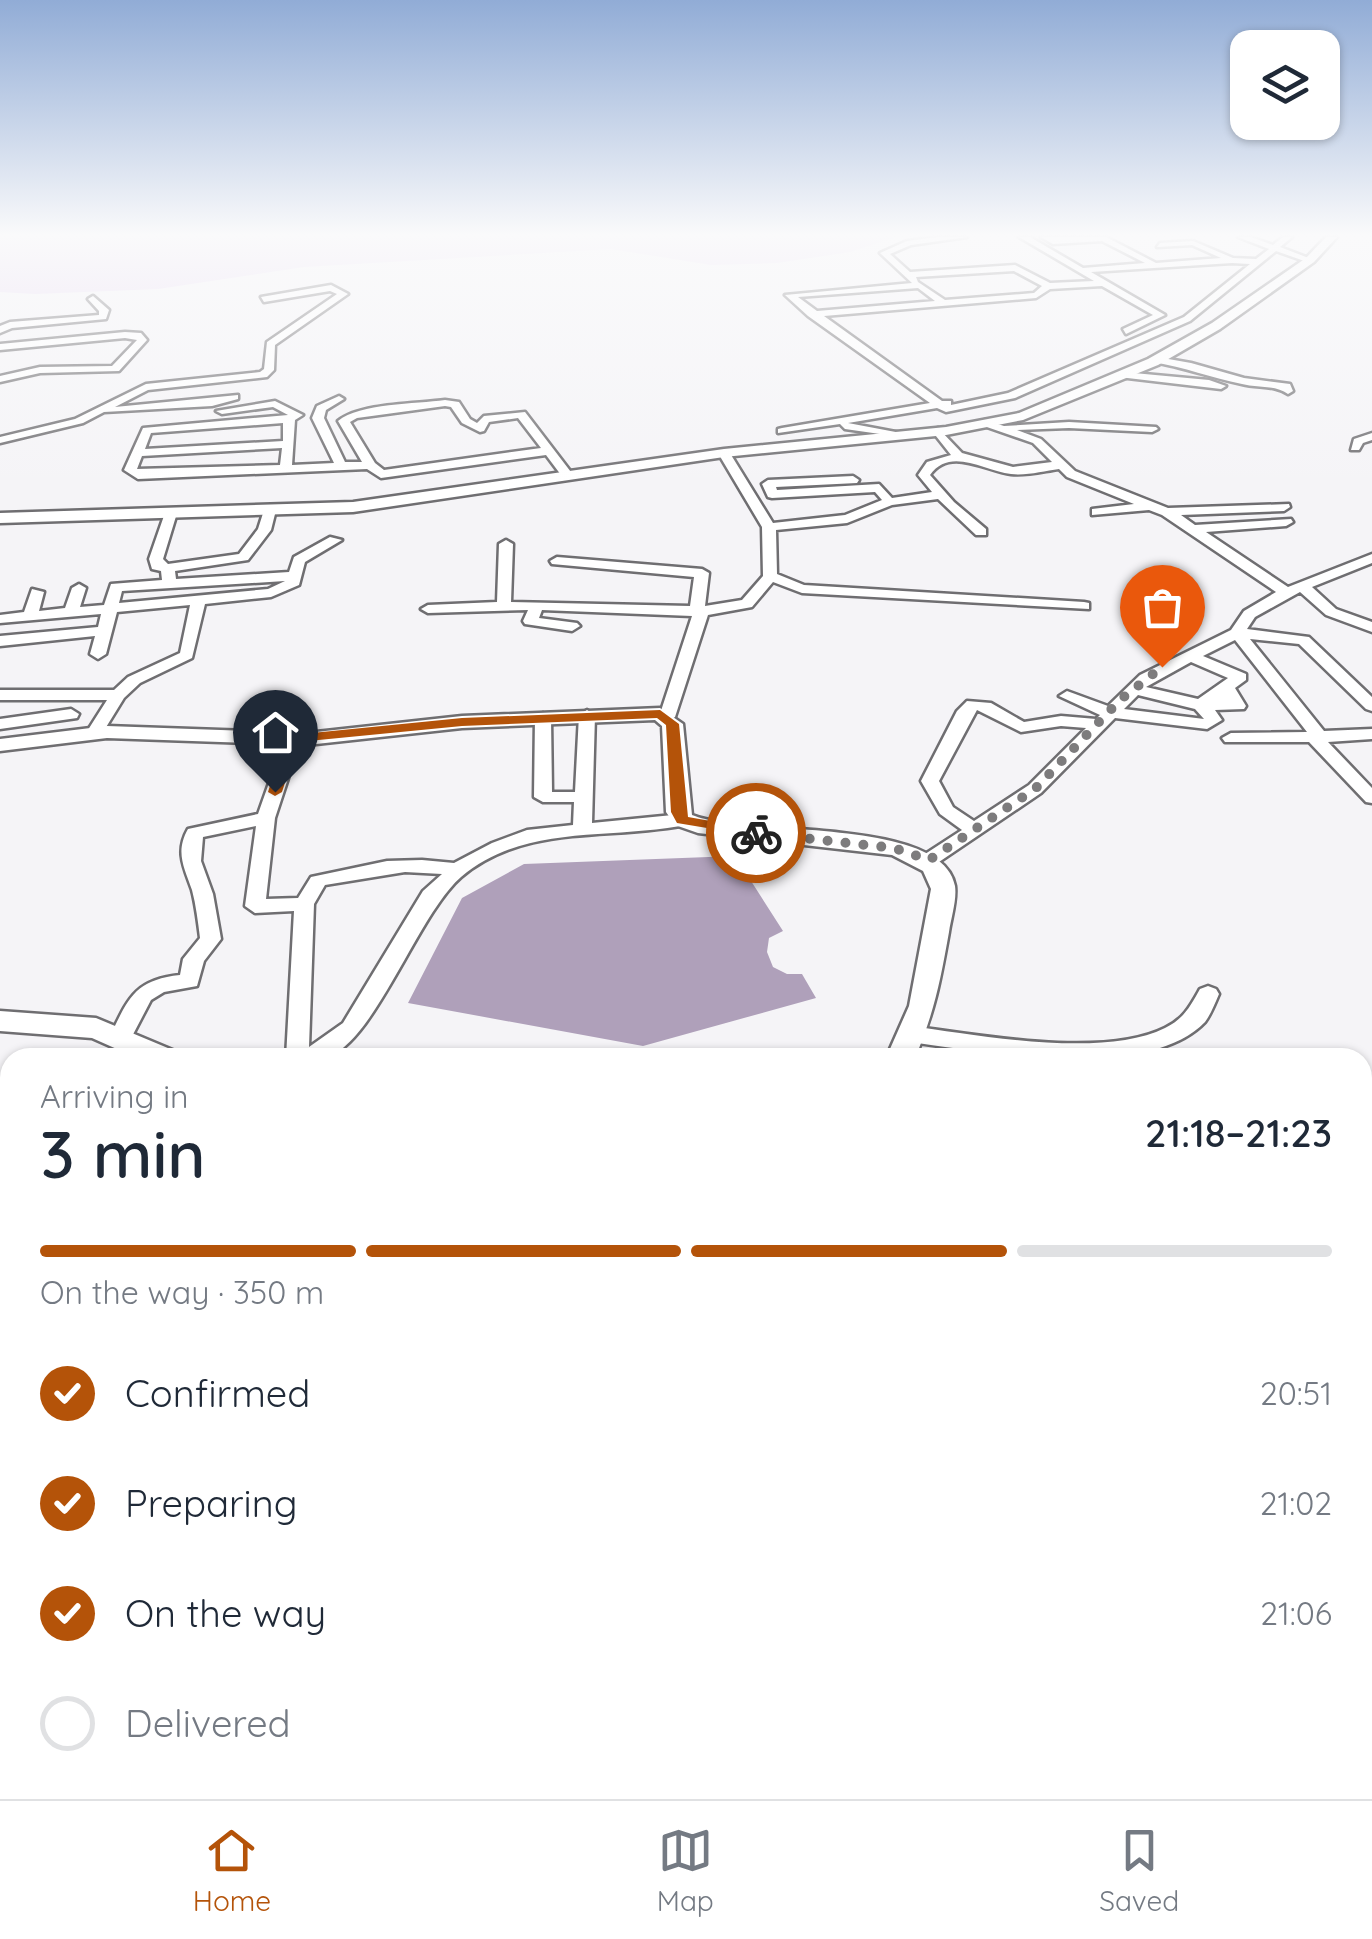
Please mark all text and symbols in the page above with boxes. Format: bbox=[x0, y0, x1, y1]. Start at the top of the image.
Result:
map controls bbox=[1230, 30, 1340, 140]
button: layers bbox=[1230, 30, 1340, 140]
pin bbox=[1120, 565, 1205, 668]
icon: bag bbox=[1135, 580, 1190, 635]
pin bbox=[233, 690, 318, 793]
icon: home bbox=[248, 705, 303, 760]
courier bbox=[706, 783, 806, 883]
icon: bike bbox=[729, 806, 784, 861]
text: Arriving in bbox=[40, 1076, 189, 1116]
text: 21:18–21:23 bbox=[1145, 1109, 1332, 1157]
text: 3 min bbox=[40, 1113, 206, 1194]
text: On the way · 350 m bbox=[40, 1272, 324, 1312]
icon: check bbox=[40, 1366, 95, 1421]
text: Confirmed bbox=[125, 1369, 310, 1417]
text: 20:51 bbox=[1260, 1373, 1332, 1413]
icon: check bbox=[40, 1476, 95, 1531]
text: Preparing bbox=[125, 1479, 297, 1527]
text: 21:02 bbox=[1260, 1483, 1332, 1523]
icon: check bbox=[40, 1586, 95, 1641]
text: On the way bbox=[125, 1589, 326, 1637]
text: 21:06 bbox=[1260, 1593, 1332, 1633]
text: Delivered bbox=[125, 1699, 291, 1747]
tab: Home bbox=[193, 1823, 271, 1918]
tab: Map bbox=[657, 1823, 714, 1918]
tab: Saved bbox=[1099, 1823, 1179, 1918]

